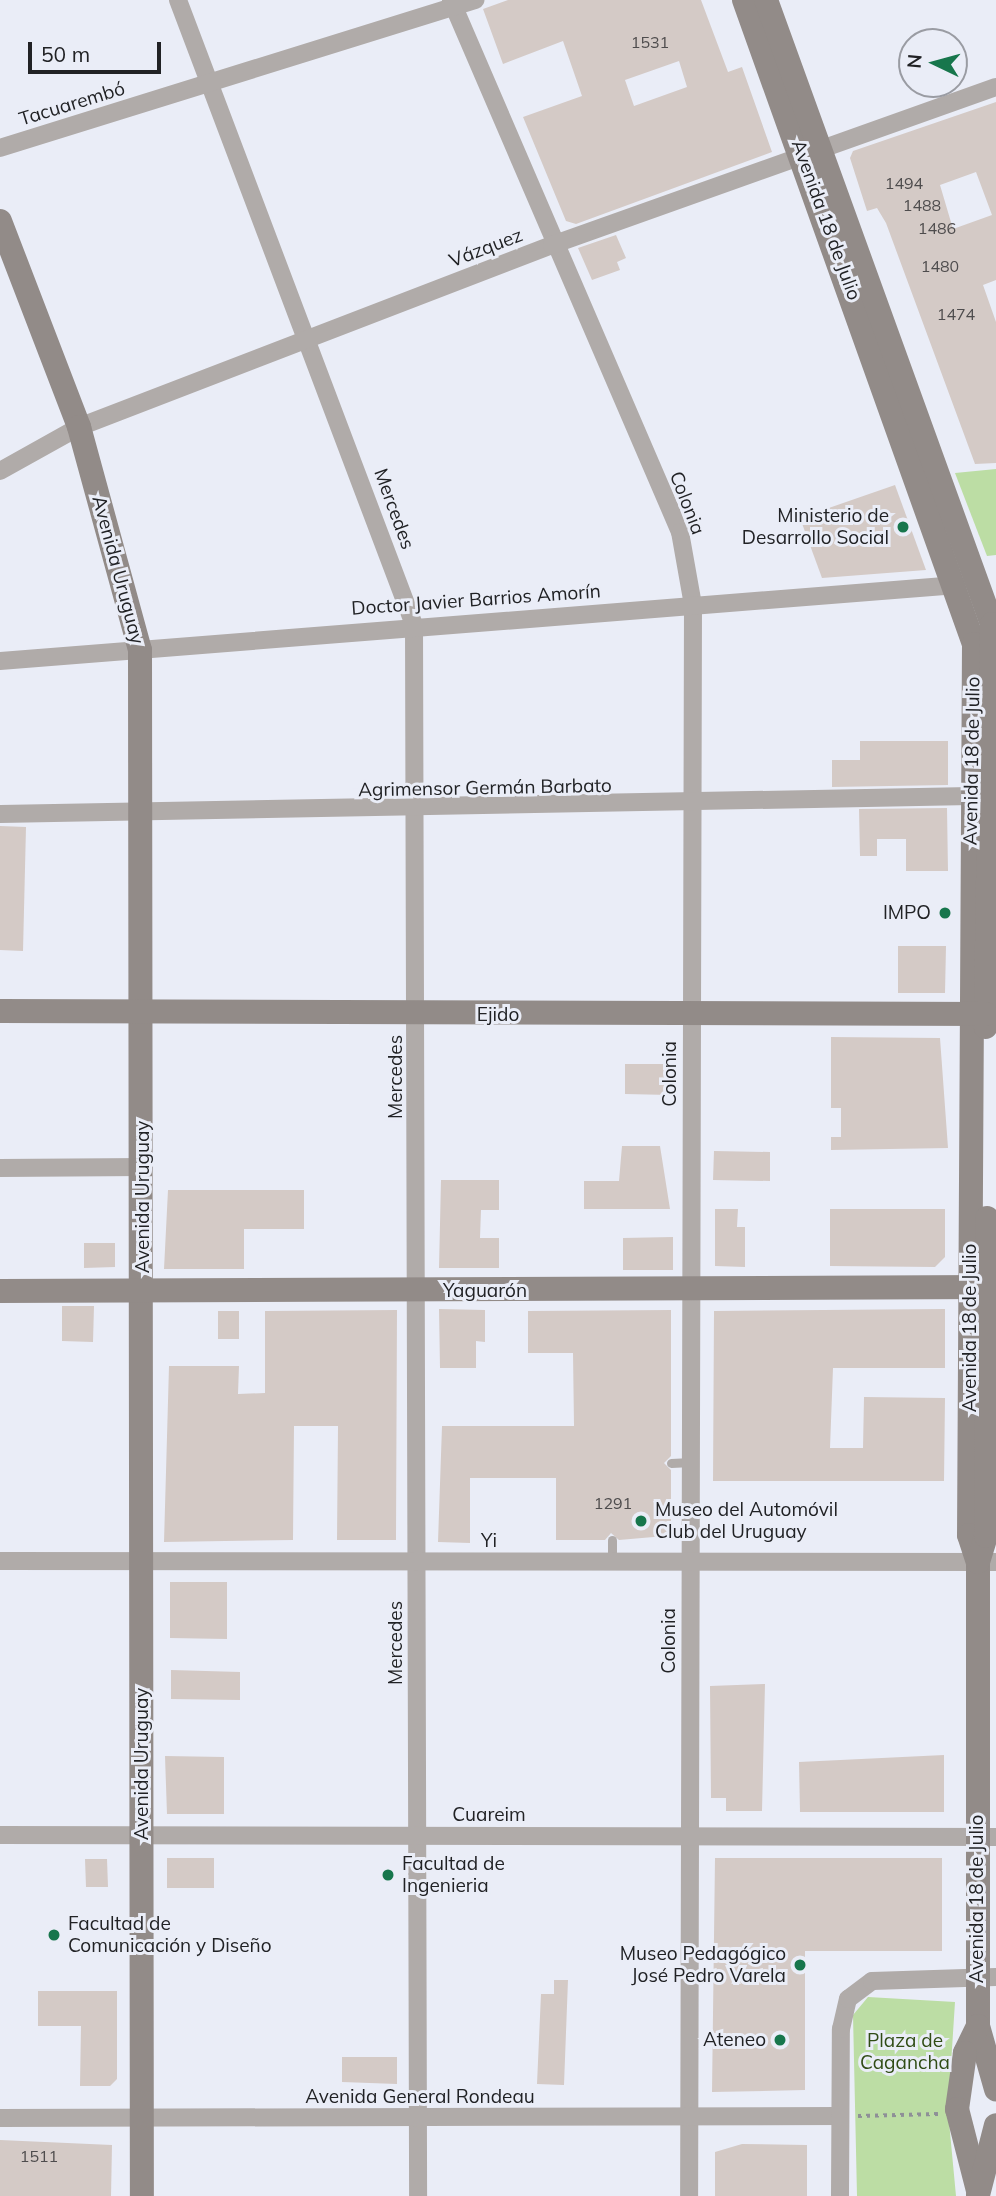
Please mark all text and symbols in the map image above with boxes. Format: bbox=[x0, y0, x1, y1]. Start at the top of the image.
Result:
scale bar bbox=[32, 28, 164, 72]
north arrow bbox=[898, 28, 968, 98]
house number: 1531 bbox=[631, 32, 669, 52]
text: 50 m bbox=[41, 41, 90, 67]
text: N bbox=[901, 53, 927, 70]
street label: Tacuarembó bbox=[16, 77, 128, 131]
street label: Avenida 18 de Julio bbox=[786, 137, 866, 303]
house number: 1494 bbox=[885, 173, 923, 193]
house number: 1488 bbox=[903, 195, 941, 215]
house number: 1486 bbox=[918, 218, 956, 238]
street label: Vázquez bbox=[446, 224, 526, 272]
house number: 1480 bbox=[921, 256, 959, 276]
house number: 1474 bbox=[937, 304, 975, 324]
street label: Mercedes bbox=[369, 466, 419, 552]
street label: Colonia bbox=[665, 468, 709, 538]
street label: Avenida Uruguay bbox=[87, 493, 149, 647]
place label: Ministerio de Desarrollo Social bbox=[742, 505, 889, 549]
marker: Ministerio de Desarrollo Social bbox=[895, 519, 911, 535]
street label: Doctor Javier Barrios Amorín bbox=[351, 580, 601, 620]
street label: Avenida 18 de Julio bbox=[959, 676, 985, 846]
street label: Agrimensor Germán Barbato bbox=[358, 774, 612, 802]
place label: IMPO bbox=[883, 902, 931, 924]
marker: IMPO bbox=[937, 905, 953, 921]
street label: Ejido bbox=[477, 1004, 519, 1026]
street label: Mercedes bbox=[385, 1035, 407, 1119]
street label: Colonia bbox=[659, 1041, 681, 1107]
street label: Avenida Uruguay bbox=[132, 1121, 154, 1273]
street label: Avenida 18 de Julio bbox=[959, 1244, 981, 1412]
street label: Yaguarón bbox=[443, 1280, 527, 1302]
house number: 1291 bbox=[594, 1493, 632, 1513]
place label: Museo del Automóvil Club del Uruguay bbox=[655, 1499, 838, 1543]
marker: Museo del Automóvil Club del Uruguay bbox=[633, 1513, 649, 1529]
street label: Yi bbox=[481, 1530, 497, 1552]
street label: Mercedes bbox=[385, 1601, 407, 1685]
street label: Colonia bbox=[658, 1608, 680, 1674]
street label: Avenida Uruguay bbox=[131, 1688, 153, 1840]
street label: Cuareim bbox=[452, 1804, 526, 1826]
street label: Avenida 18 de Julio bbox=[966, 1815, 988, 1983]
place label: Facultad de Ingenieria bbox=[402, 1853, 505, 1897]
marker: Facultad de Ingenieria bbox=[380, 1867, 396, 1883]
place label: Facultad de Comunicación y Diseño bbox=[68, 1913, 272, 1957]
marker: Facultad de Comunicación y Diseño bbox=[46, 1927, 62, 1943]
place label: Museo Pedagógico José Pedro Varela bbox=[620, 1943, 786, 1987]
marker: Museo Pedagógico José Pedro Varela bbox=[792, 1957, 808, 1973]
place label: Ateneo bbox=[703, 2029, 766, 2051]
park label: Plaza de Cagancha bbox=[860, 2030, 950, 2074]
marker: Ateneo bbox=[772, 2032, 788, 2048]
street label: Avenida General Rondeau bbox=[305, 2086, 535, 2108]
house number: 1511 bbox=[20, 2146, 58, 2166]

